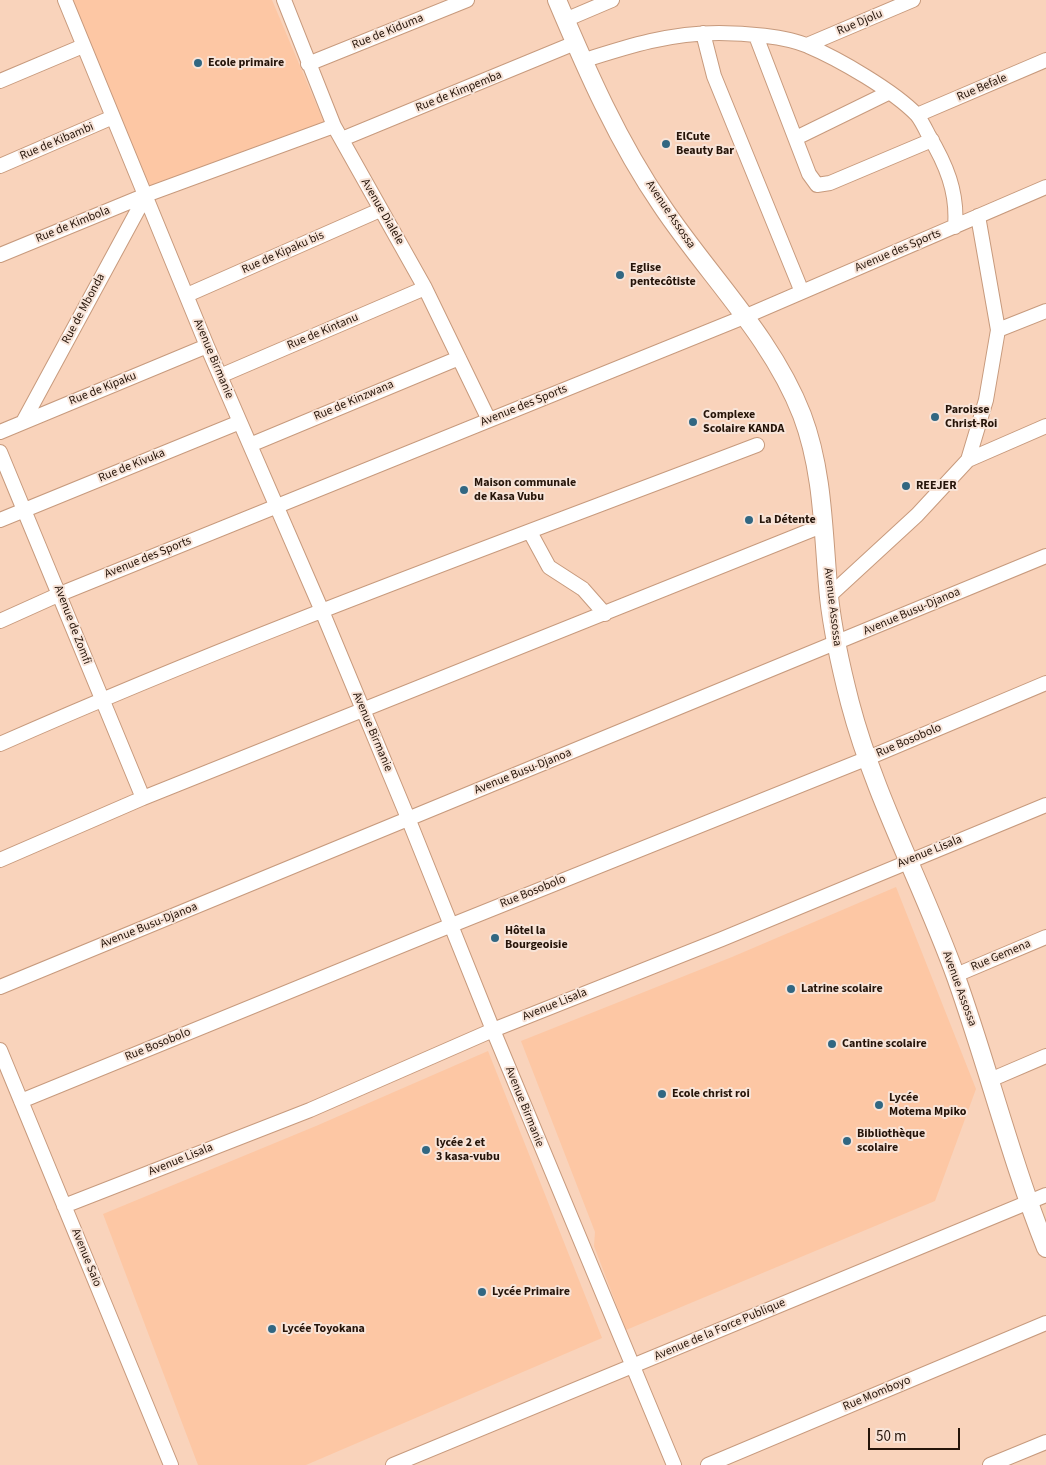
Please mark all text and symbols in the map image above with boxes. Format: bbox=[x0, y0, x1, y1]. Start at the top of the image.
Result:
street label: Rue Djolu bbox=[835, 7, 885, 39]
street label: Rue de Kiduma bbox=[350, 11, 426, 53]
place label: Ecole primaire bbox=[208, 56, 284, 70]
marker: Ecole primaire bbox=[192, 57, 204, 69]
street label: Rue de Kimpemba bbox=[414, 68, 504, 116]
street label: Rue Befale bbox=[955, 71, 1009, 105]
street label: Rue de Kibambi bbox=[18, 120, 96, 164]
place label: ElCute Beauty Bar bbox=[676, 130, 734, 158]
marker: ElCute Beauty Bar bbox=[660, 138, 672, 150]
street label: Avenue Dialele bbox=[357, 176, 407, 248]
street label: Avenue Assossa bbox=[642, 178, 698, 252]
street label: Rue de Kimbola bbox=[34, 204, 112, 246]
street label: Avenue des Sports bbox=[853, 226, 943, 276]
street label: Rue de Kipaku bis bbox=[240, 228, 326, 278]
place label: Eglise pentecôtiste bbox=[630, 261, 696, 289]
marker: Eglise pentecôtiste bbox=[614, 269, 626, 281]
street label: Rue de Mbonda bbox=[59, 271, 109, 347]
street label: Rue de Kintanu bbox=[285, 311, 361, 353]
street label: Avenue Birmanie bbox=[190, 317, 236, 401]
street label: Rue de Kipaku bbox=[67, 369, 139, 409]
street label: Rue de Kinzwana bbox=[312, 378, 396, 424]
street label: Avenue des Sports bbox=[479, 382, 569, 430]
place label: Paroisse Christ-Roi bbox=[945, 403, 997, 431]
place label: Complexe Scolaire KANDA bbox=[703, 408, 784, 436]
marker: Paroisse Christ-Roi bbox=[929, 411, 941, 423]
marker: Complexe Scolaire KANDA bbox=[687, 416, 699, 428]
street label: Rue de Kivuka bbox=[97, 446, 167, 486]
place label: Maison communale de Kasa Vubu bbox=[474, 476, 576, 504]
place label: REEJER bbox=[916, 479, 957, 493]
marker: REEJER bbox=[900, 480, 912, 492]
marker: Maison communale de Kasa Vubu bbox=[458, 484, 470, 496]
place label: La Détente bbox=[759, 513, 816, 527]
marker: La Détente bbox=[743, 514, 755, 526]
street label: Avenue des Sports bbox=[103, 534, 193, 582]
street label: Avenue Assossa bbox=[820, 567, 844, 647]
street label: Avenue de Zomfi bbox=[50, 583, 94, 667]
street label: Avenue Busu-Djanoa bbox=[862, 585, 962, 639]
street label: Avenue Birmanie bbox=[349, 690, 395, 774]
street label: Rue Bosobolo bbox=[874, 721, 944, 761]
street label: Avenue Busu-Djanoa bbox=[472, 746, 574, 798]
street label: Avenue Lisala bbox=[896, 833, 964, 871]
street label: Rue Bosobolo bbox=[498, 872, 568, 912]
street label: Avenue Busu-Djanoa bbox=[98, 900, 200, 952]
place label: Hôtel la Bourgeoisie bbox=[505, 924, 568, 952]
marker: Hôtel la Bourgeoisie bbox=[489, 932, 501, 944]
street label: Rue Gemena bbox=[969, 937, 1033, 975]
street label: Avenue Assossa bbox=[939, 950, 979, 1028]
place label: Latrine scolaire bbox=[801, 982, 883, 996]
marker: Latrine scolaire bbox=[785, 983, 797, 995]
street label: Avenue Lisala bbox=[521, 986, 589, 1024]
street label: Rue Bosobolo bbox=[123, 1025, 193, 1065]
place label: Cantine scolaire bbox=[842, 1037, 927, 1051]
marker: Cantine scolaire bbox=[826, 1038, 838, 1050]
street label: Avenue Birmanie bbox=[501, 1065, 547, 1149]
place label: Ecole christ roi bbox=[672, 1087, 750, 1101]
marker: Ecole christ roi bbox=[656, 1088, 668, 1100]
place label: Lycée Motema Mpiko bbox=[889, 1091, 966, 1119]
marker: Lycée Motema Mpiko bbox=[873, 1099, 885, 1111]
place label: Bibliothèque scolaire bbox=[857, 1127, 925, 1155]
marker: Bibliothèque scolaire bbox=[841, 1135, 853, 1147]
place label: lycée 2 et 3 kasa-vubu bbox=[436, 1136, 500, 1164]
street label: Avenue Lisala bbox=[147, 1141, 215, 1179]
marker: lycée 2 et 3 kasa-vubu bbox=[420, 1144, 432, 1156]
street label: Avenue Saio bbox=[68, 1227, 104, 1289]
place label: Lycée Primaire bbox=[492, 1285, 570, 1299]
marker: Lycée Primaire bbox=[476, 1286, 488, 1298]
street label: Avenue de la Force Publique bbox=[652, 1296, 788, 1364]
place label: Lycée Toyokana bbox=[282, 1322, 365, 1336]
marker: Lycée Toyokana bbox=[266, 1323, 278, 1335]
street label: Rue Momboyo bbox=[841, 1373, 913, 1415]
scale bar bbox=[871, 1418, 964, 1450]
text: 50 m bbox=[876, 1426, 906, 1447]

